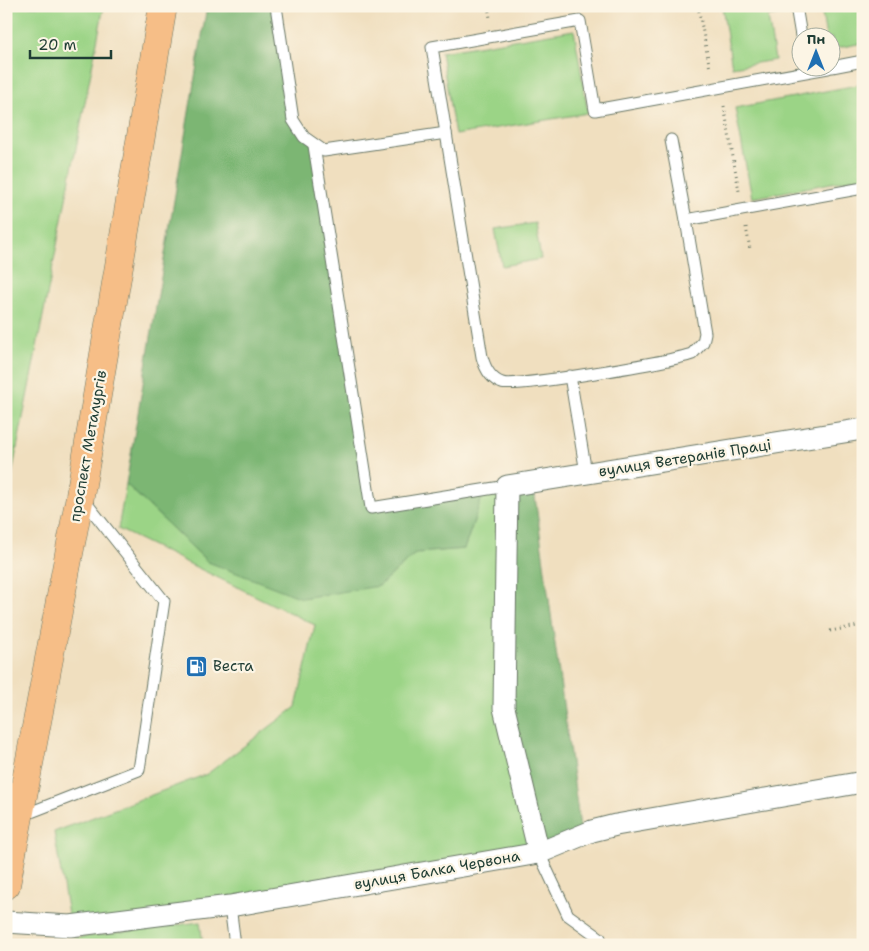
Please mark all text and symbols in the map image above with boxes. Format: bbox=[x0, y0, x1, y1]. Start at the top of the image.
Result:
scale bar bbox=[30, 28, 111, 60]
north arrow bbox=[792, 28, 842, 78]
text: Пн bbox=[807, 30, 825, 48]
text: 20 m bbox=[38, 35, 77, 55]
street label: проспект Металургів bbox=[65, 368, 111, 523]
street label: вулиця Ветеранів Праці bbox=[597, 434, 773, 482]
fuel station icon: Веста bbox=[185, 654, 209, 678]
place label: Веста bbox=[213, 656, 254, 676]
street label: вулиця Балка Червона bbox=[353, 845, 522, 894]

